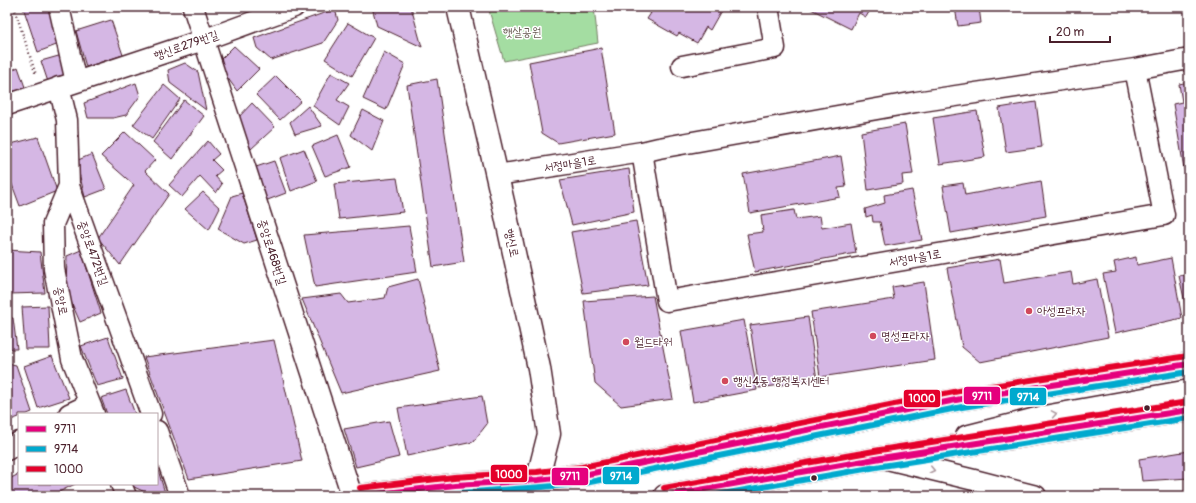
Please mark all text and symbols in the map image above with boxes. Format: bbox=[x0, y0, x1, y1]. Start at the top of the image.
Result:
scale bar bbox=[1050, 18, 1110, 44]
park label: 햇살공원 bbox=[503, 25, 541, 40]
text: 20 m bbox=[1056, 25, 1085, 40]
street label: 행신로279번길 bbox=[152, 27, 221, 64]
street label: 서정마을1로 bbox=[543, 153, 597, 176]
street label: 중앙로468번길 bbox=[254, 217, 289, 287]
street label: 중앙로472번길 bbox=[74, 219, 111, 288]
street label: 행신로 bbox=[501, 227, 522, 259]
street label: 서정마을1로 bbox=[888, 247, 942, 270]
street label: 중앙로 bbox=[50, 285, 71, 317]
place label: 아성프라자 bbox=[1037, 304, 1086, 319]
marker: 아성프라자 bbox=[1024, 306, 1034, 316]
place label: 명성프라자 bbox=[881, 329, 930, 344]
marker: 명성프라자 bbox=[868, 331, 878, 341]
place label: 월드타워 bbox=[634, 335, 673, 350]
marker: 월드타워 bbox=[621, 337, 631, 347]
place label: 행신4동 행정복지센터 bbox=[733, 374, 829, 389]
marker: 행신4동 행정복지센터 bbox=[720, 376, 730, 386]
line badge: 9711 bbox=[963, 386, 1001, 405]
line badge: 9714 bbox=[1009, 387, 1047, 406]
line badge: 1000 bbox=[903, 389, 941, 408]
text: 9711 bbox=[972, 390, 992, 403]
text: 9714 bbox=[1017, 391, 1040, 404]
text: 1000 bbox=[909, 392, 936, 405]
unlabelled marker bbox=[1142, 403, 1152, 413]
one-way arrow bbox=[1051, 411, 1058, 419]
legend bbox=[18, 413, 158, 485]
text: 9711 bbox=[54, 422, 76, 437]
text: 9714 bbox=[54, 442, 78, 457]
text: 1000 bbox=[54, 462, 83, 477]
line badge: 1000 bbox=[490, 464, 528, 483]
one-way arrow bbox=[929, 465, 936, 474]
line badge: 9714 bbox=[602, 466, 640, 485]
line badge: 9711 bbox=[551, 467, 589, 486]
text: 1000 bbox=[496, 468, 523, 481]
text: 9711 bbox=[560, 470, 580, 483]
text: 9714 bbox=[610, 470, 633, 483]
unlabelled marker bbox=[809, 473, 819, 483]

